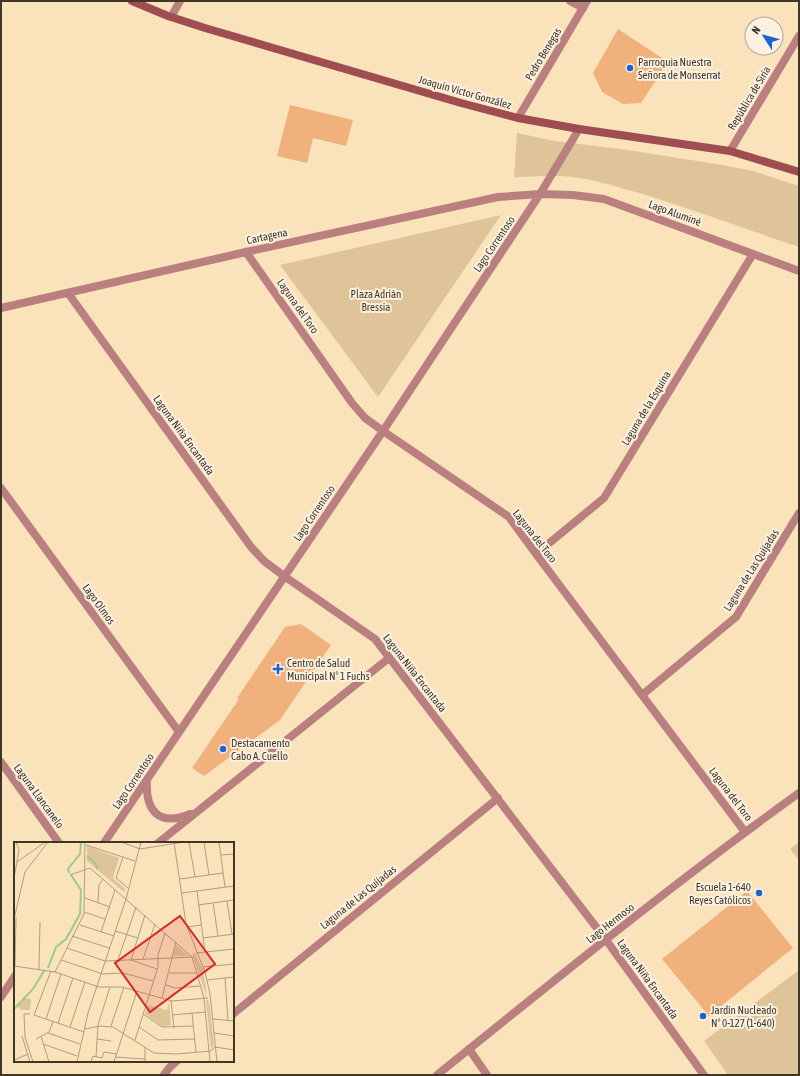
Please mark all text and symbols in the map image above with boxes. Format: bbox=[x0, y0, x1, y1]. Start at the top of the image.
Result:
north arrow bbox=[744, 16, 784, 56]
text: N bbox=[749, 24, 763, 36]
street label: Pedro Benegas bbox=[523, 25, 563, 83]
place label: Parroquia Nuestra Señora de Monserrat bbox=[638, 56, 721, 81]
marker: Parroquia Nuestra Señora de Monserrat bbox=[625, 63, 635, 73]
street label: República de Siria bbox=[725, 64, 773, 132]
street label: Joaquín Víctor González bbox=[417, 73, 513, 111]
street label: Lago Aluminé bbox=[647, 198, 703, 228]
street label: Lago Correntoso bbox=[471, 214, 517, 274]
street label: Cartagena bbox=[245, 226, 289, 246]
street label: Laguna del Toro bbox=[275, 276, 321, 336]
park label: Plaza Adrián Bressia bbox=[351, 288, 401, 313]
street label: Laguna de la Esquina bbox=[619, 369, 673, 447]
street label: Laguna Niña Encantada bbox=[151, 393, 217, 477]
street label: Lago Correntoso bbox=[291, 483, 337, 543]
street label: Laguna del Toro bbox=[511, 507, 559, 565]
street label: Laguna de Las Quijadas bbox=[721, 527, 781, 613]
street label: Lago Olmos bbox=[80, 582, 118, 627]
street label: Laguna Niña Encantada bbox=[381, 632, 449, 714]
place label: Centro de Salud Municipal N° 1 Fuchs bbox=[287, 657, 370, 682]
marker: Centro de Salud Municipal N° 1 Fuchs bbox=[272, 663, 284, 675]
place label: Destacamento Cabo A. Cuello bbox=[231, 737, 290, 762]
marker: Destacamento Cabo A. Cuello bbox=[218, 744, 228, 754]
street label: Lago Correntoso bbox=[110, 751, 156, 811]
street label: Laguna Llancanelo bbox=[12, 762, 66, 830]
street label: Laguna del Toro bbox=[707, 765, 755, 823]
inset map bbox=[14, 842, 234, 1062]
street label: Laguna de Las Quijadas bbox=[318, 863, 398, 931]
place label: Escuela 1-640 Reyes Católicos bbox=[689, 881, 751, 906]
marker: Escuela 1-640 Reyes Católicos bbox=[754, 888, 764, 898]
street label: Lago Hermoso bbox=[584, 901, 636, 945]
street label: Laguna Niña Encantada bbox=[615, 937, 681, 1021]
place label: Jardín Nucleado N° 0-127 (1-640) bbox=[711, 1004, 777, 1029]
marker: Jardín Nucleado N° 0-127 (1-640) bbox=[698, 1011, 708, 1021]

